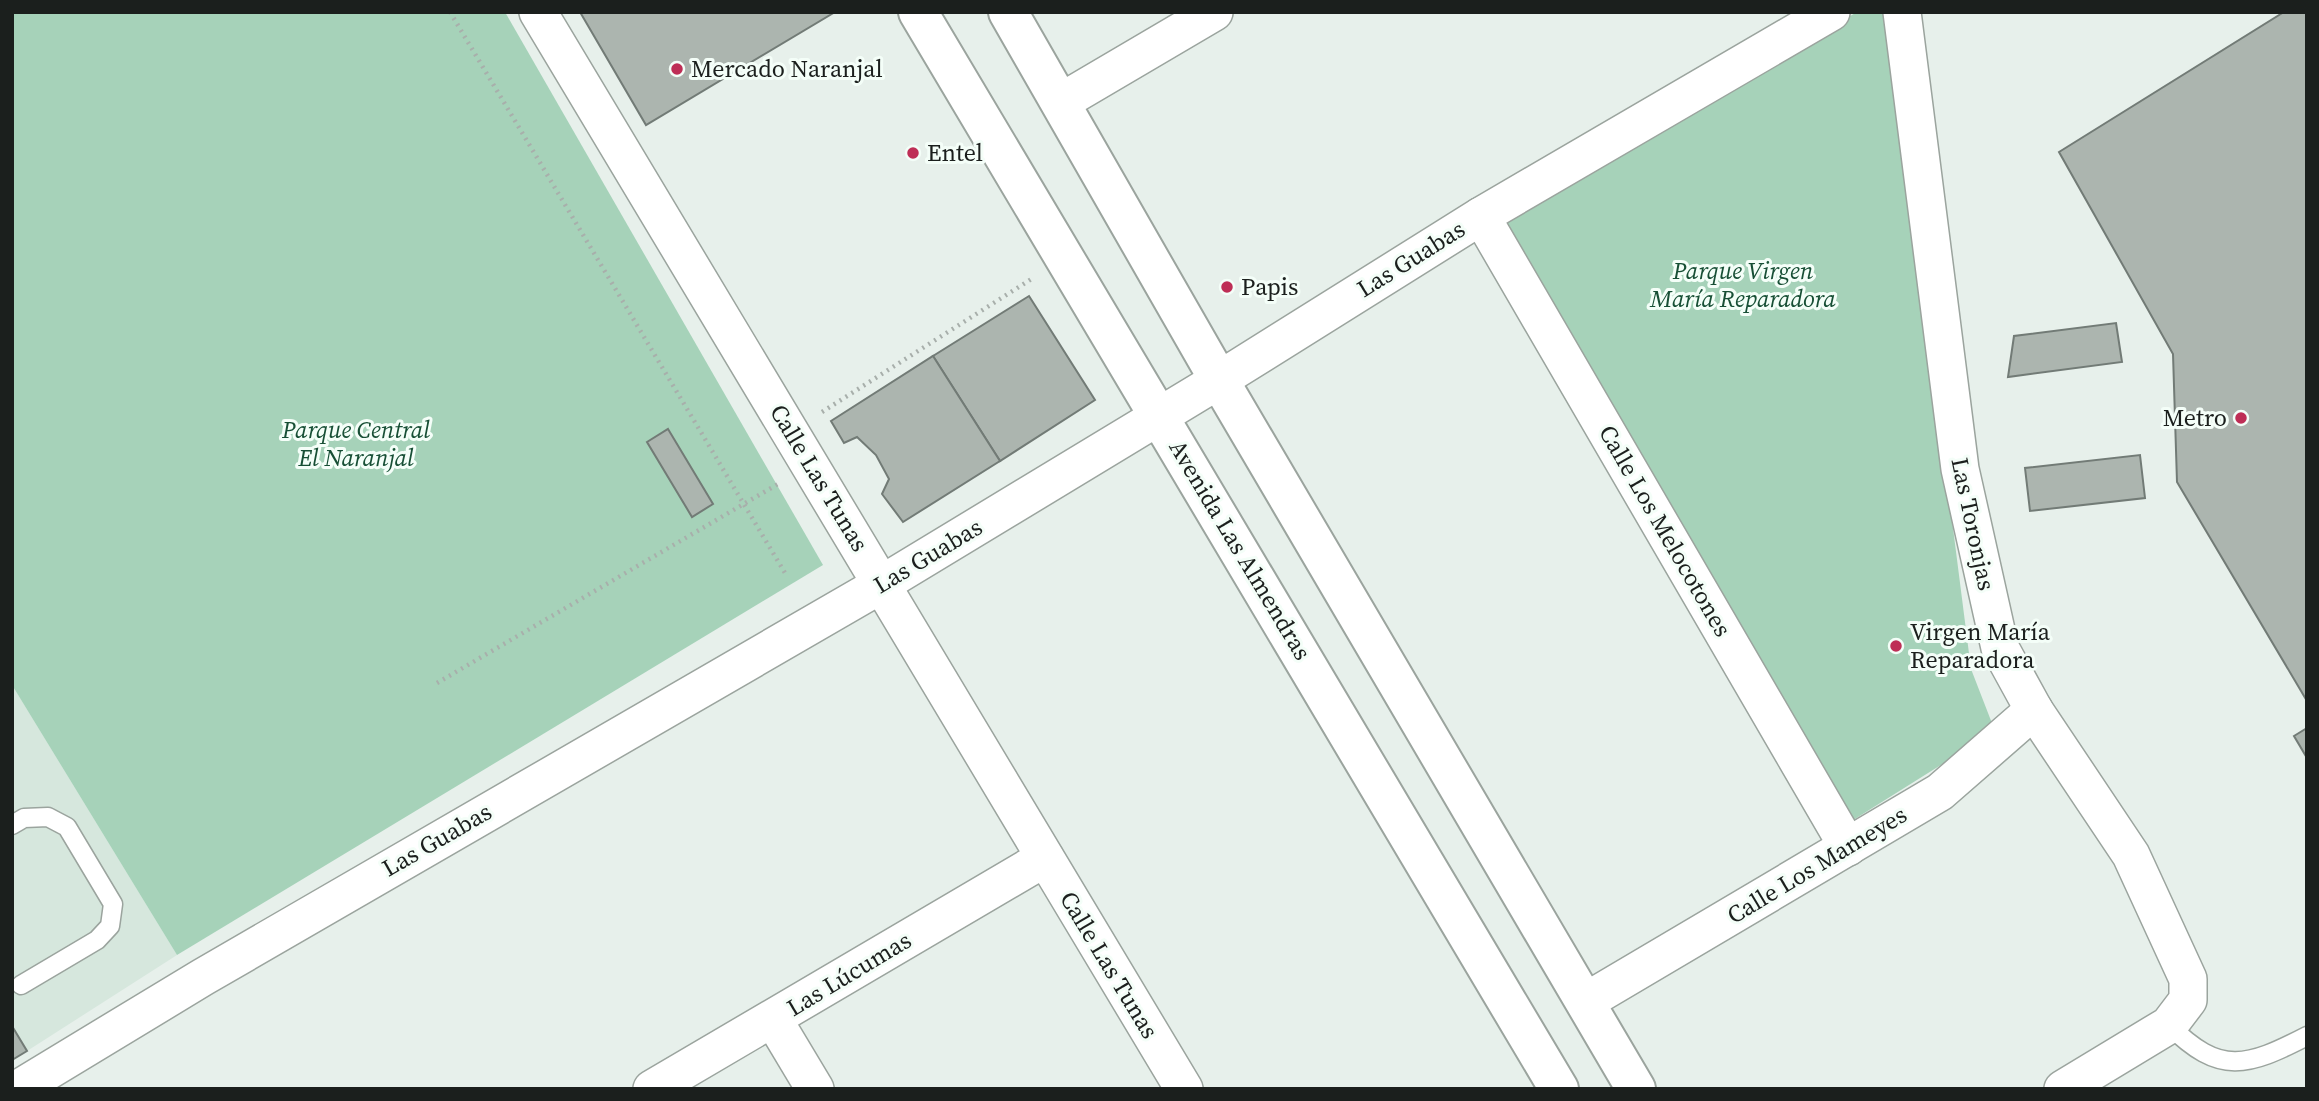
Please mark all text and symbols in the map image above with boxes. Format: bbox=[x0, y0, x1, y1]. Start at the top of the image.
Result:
place label: Mercado Naranjal bbox=[691, 52, 883, 85]
marker: Mercado Naranjal bbox=[669, 61, 685, 77]
place label: Entel bbox=[927, 136, 983, 169]
marker: Entel bbox=[905, 145, 921, 161]
street label: Las Guabas bbox=[1350, 212, 1471, 305]
park label: Parque Virgen María Reparadora bbox=[1649, 254, 1836, 315]
place label: Papis bbox=[1241, 270, 1298, 303]
marker: Papis bbox=[1219, 279, 1235, 295]
street label: Calle Las Tunas bbox=[762, 398, 876, 558]
place label: Metro bbox=[2163, 401, 2227, 434]
marker: Metro bbox=[2233, 410, 2249, 426]
park label: Parque Central El Naranjal bbox=[281, 413, 430, 474]
street label: Calle Los Melocotones bbox=[1591, 419, 1740, 643]
street label: Avenida Las Almendras bbox=[1162, 433, 1319, 666]
street label: Las Toronjas bbox=[1943, 454, 2004, 593]
street label: Las Guabas bbox=[867, 510, 988, 601]
place label: Virgen María Reparadora bbox=[1910, 615, 2051, 676]
marker: Virgen María Reparadora bbox=[1888, 638, 1904, 654]
street label: Las Guabas bbox=[376, 795, 498, 884]
street label: Calle Los Mameyes bbox=[1721, 798, 1913, 931]
street label: Calle Las Tunas bbox=[1052, 885, 1166, 1045]
street label: Las Lúcumas bbox=[780, 923, 917, 1024]

